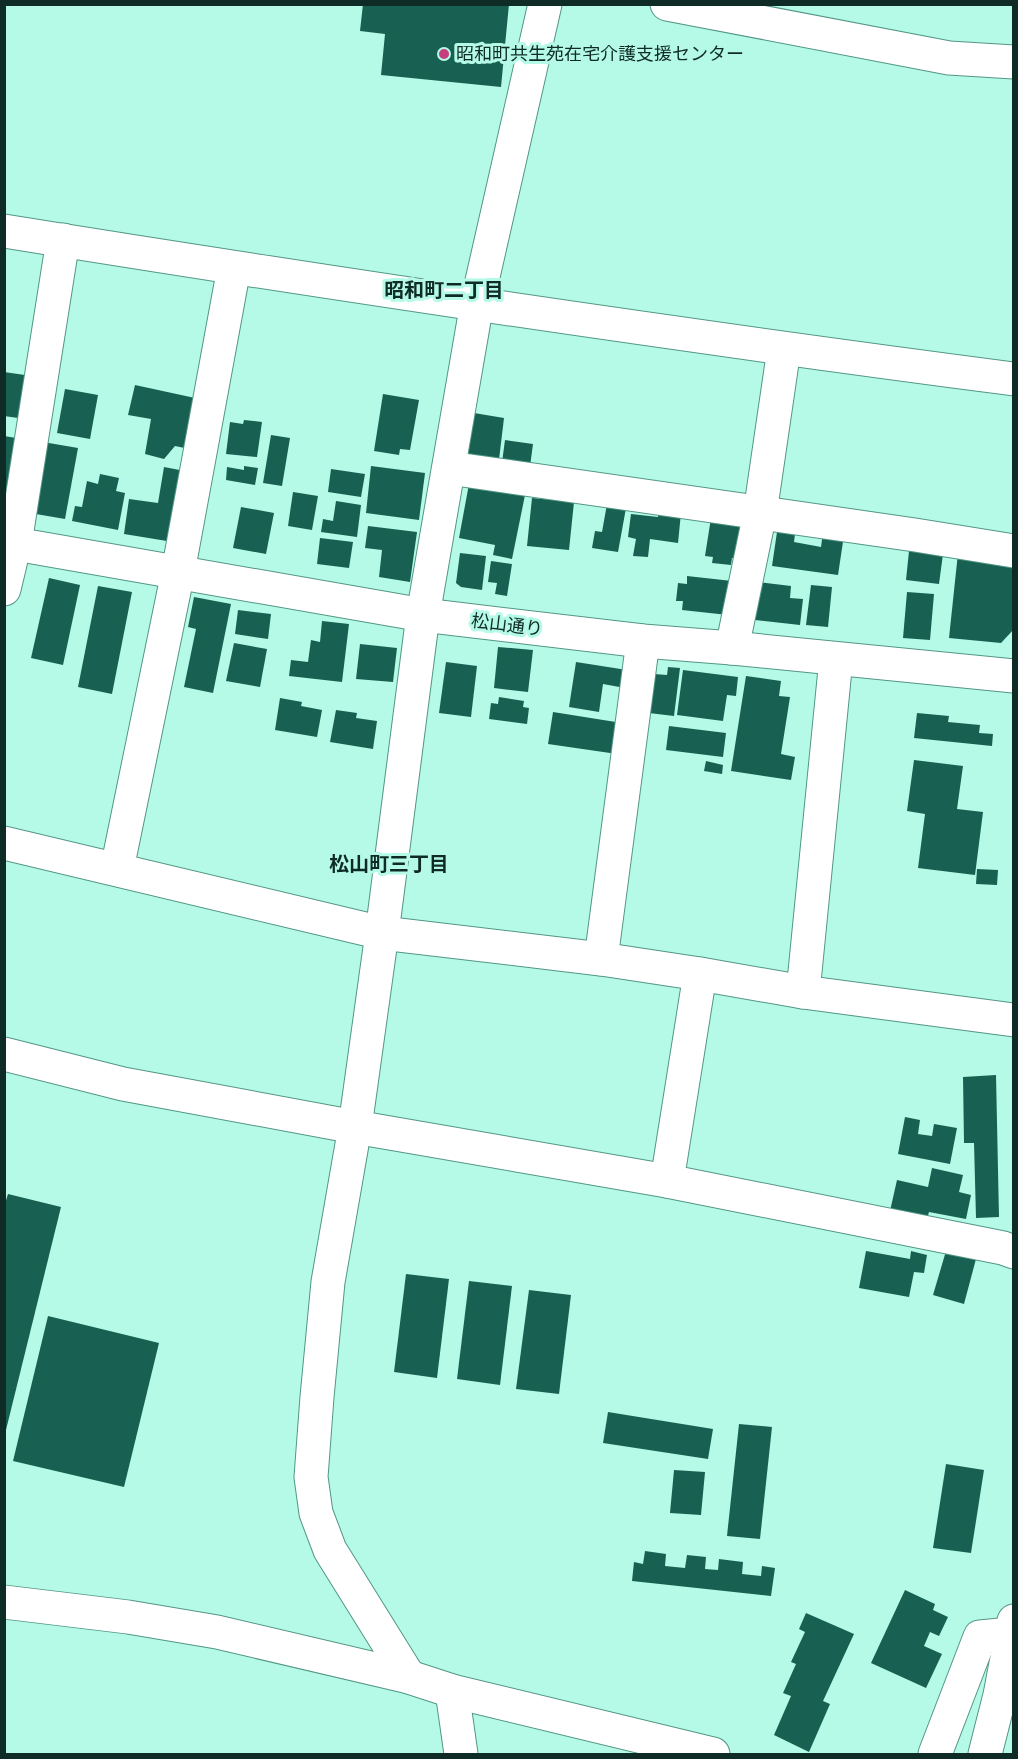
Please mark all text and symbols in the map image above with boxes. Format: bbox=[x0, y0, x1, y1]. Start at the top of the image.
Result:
place label: 昭和町共生苑在宅介護支援センター bbox=[456, 43, 744, 64]
marker: 昭和町共生苑在宅介護支援センター bbox=[437, 47, 451, 61]
district label: 昭和町二丁目 bbox=[384, 278, 504, 302]
street label: 松山通り bbox=[470, 610, 544, 639]
district label: 松山町三丁目 bbox=[329, 852, 449, 876]

